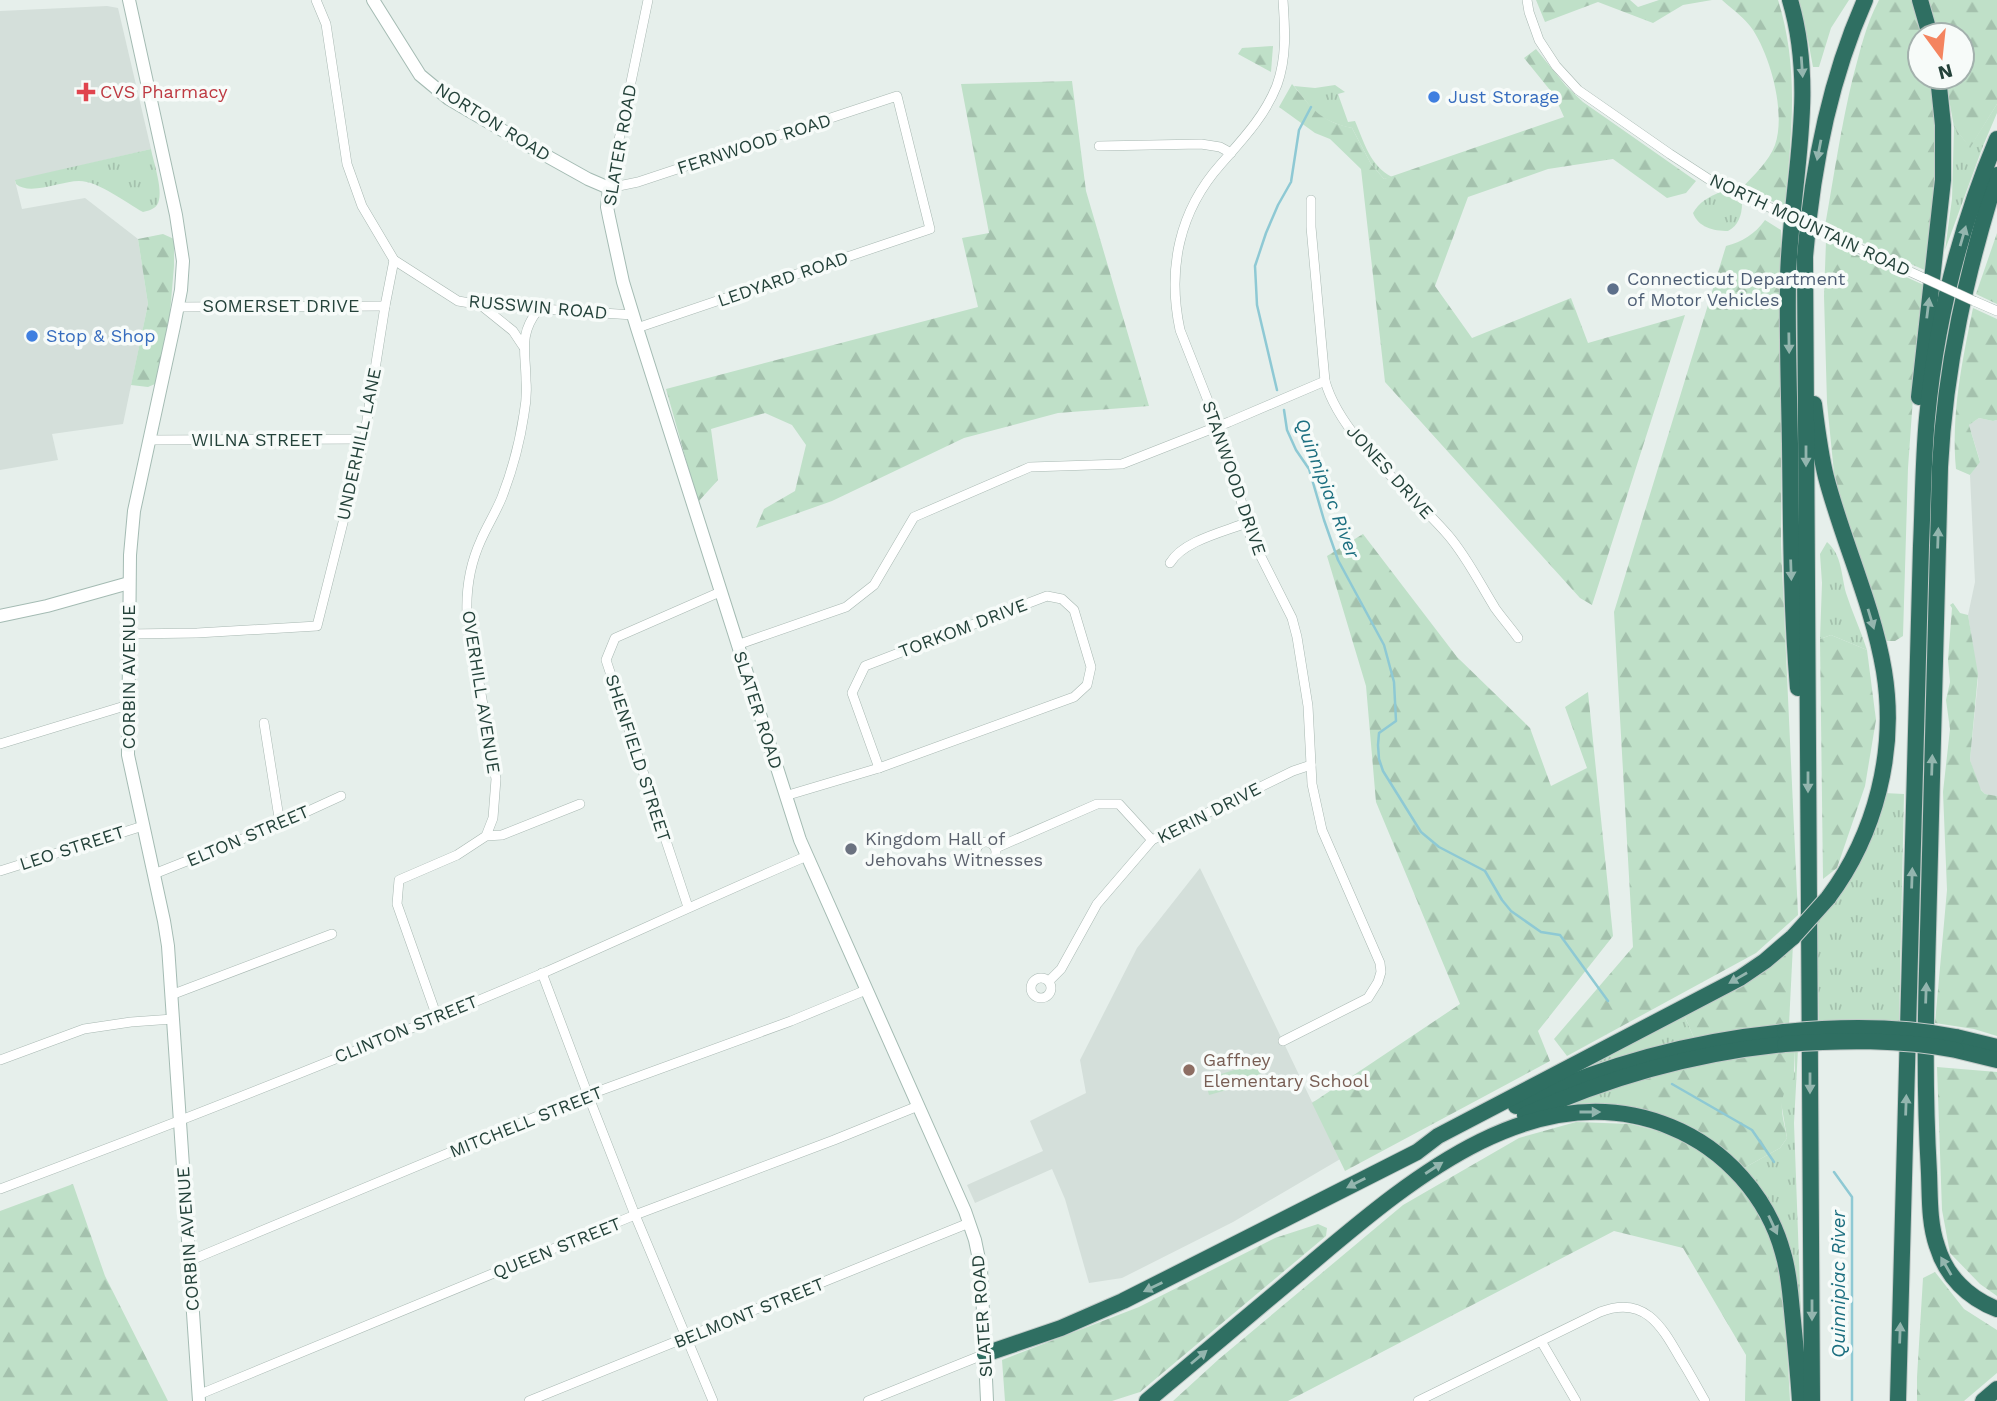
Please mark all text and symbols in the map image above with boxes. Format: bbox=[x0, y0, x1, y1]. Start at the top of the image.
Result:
north arrow bbox=[1906, 21, 1976, 91]
one-way arrow bbox=[1797, 56, 1808, 78]
text: N bbox=[1935, 59, 1955, 85]
street label: NORTON ROAD bbox=[432, 78, 555, 165]
place label: CVS Pharmacy bbox=[100, 81, 228, 102]
street label: SLATER ROAD bbox=[599, 83, 641, 207]
marker: CVS Pharmacy bbox=[78, 84, 94, 100]
place label: Just Storage bbox=[1448, 86, 1559, 107]
marker: Just Storage bbox=[1426, 89, 1442, 105]
street label: FERNWOOD ROAD bbox=[674, 109, 833, 178]
one-way arrow bbox=[1813, 139, 1824, 161]
street label: NORTH MOUNTAIN ROAD bbox=[1707, 169, 1914, 280]
one-way arrow bbox=[1958, 225, 1969, 247]
street label: LEDYARD ROAD bbox=[715, 246, 851, 311]
place label: Connecticut Department of Motor Vehicles bbox=[1627, 268, 1846, 310]
marker: Connecticut Department of Motor Vehicles bbox=[1605, 281, 1621, 297]
street label: RUSSWIN ROAD bbox=[468, 290, 608, 323]
street label: SOMERSET DRIVE bbox=[203, 295, 359, 316]
one-way arrow bbox=[1923, 296, 1934, 318]
place label: Stop & Shop bbox=[46, 325, 155, 346]
marker: Stop & Shop bbox=[24, 328, 40, 344]
one-way arrow bbox=[1783, 332, 1794, 354]
street label: UNDERHILL LANE bbox=[332, 366, 385, 522]
street label: STANWOOD DRIVE bbox=[1198, 398, 1271, 558]
water label: Quinnipiac River bbox=[1290, 415, 1365, 562]
street label: JONES DRIVE bbox=[1343, 420, 1438, 523]
street label: WILNA STREET bbox=[191, 429, 323, 450]
one-way arrow bbox=[1800, 446, 1812, 468]
one-way arrow bbox=[1933, 526, 1944, 548]
one-way arrow bbox=[1786, 559, 1797, 581]
street label: TORKOM DRIVE bbox=[896, 593, 1030, 662]
street label: CORBIN AVENUE bbox=[118, 605, 139, 749]
street label: OVERHILL AVENUE bbox=[458, 609, 505, 775]
one-way arrow bbox=[1866, 609, 1876, 630]
street label: SLATER ROAD bbox=[730, 648, 787, 771]
street label: SHENFIELD STREET bbox=[601, 671, 676, 844]
one-way arrow bbox=[1927, 754, 1938, 776]
one-way arrow bbox=[1802, 771, 1814, 793]
street label: KERIN DRIVE bbox=[1153, 777, 1264, 848]
street label: ELTON STREET bbox=[183, 800, 312, 871]
street label: LEO STREET bbox=[17, 821, 127, 874]
place label: Kingdom Hall of Jehovahs Witnesses bbox=[865, 828, 1043, 870]
marker: Kingdom Hall of Jehovahs Witnesses bbox=[843, 841, 859, 857]
one-way arrow bbox=[1907, 867, 1918, 889]
one-way arrow bbox=[1729, 972, 1748, 984]
one-way arrow bbox=[1921, 981, 1932, 1003]
street label: CLINTON STREET bbox=[331, 990, 481, 1067]
place label: Gaffney Elementary School bbox=[1203, 1049, 1369, 1091]
marker: Gaffney Elementary School bbox=[1181, 1062, 1197, 1078]
one-way arrow bbox=[1804, 1072, 1816, 1094]
street label: MITCHELL STREET bbox=[446, 1081, 605, 1162]
one-way arrow bbox=[1900, 1094, 1912, 1116]
one-way arrow bbox=[1579, 1106, 1601, 1118]
one-way arrow bbox=[1424, 1162, 1443, 1175]
street label: CORBIN AVENUE bbox=[172, 1166, 203, 1312]
one-way arrow bbox=[1346, 1177, 1366, 1188]
water label: Quinnipiac River bbox=[1827, 1209, 1850, 1358]
street label: QUEEN STREET bbox=[490, 1212, 624, 1283]
one-way arrow bbox=[1767, 1215, 1778, 1235]
street label: SLATER ROAD bbox=[967, 1254, 996, 1378]
one-way arrow bbox=[1941, 1256, 1953, 1276]
street label: BELMONT STREET bbox=[671, 1273, 827, 1352]
one-way arrow bbox=[1143, 1280, 1163, 1292]
one-way arrow bbox=[1806, 1300, 1818, 1322]
one-way arrow bbox=[1894, 1322, 1906, 1344]
one-way arrow bbox=[1191, 1350, 1208, 1365]

